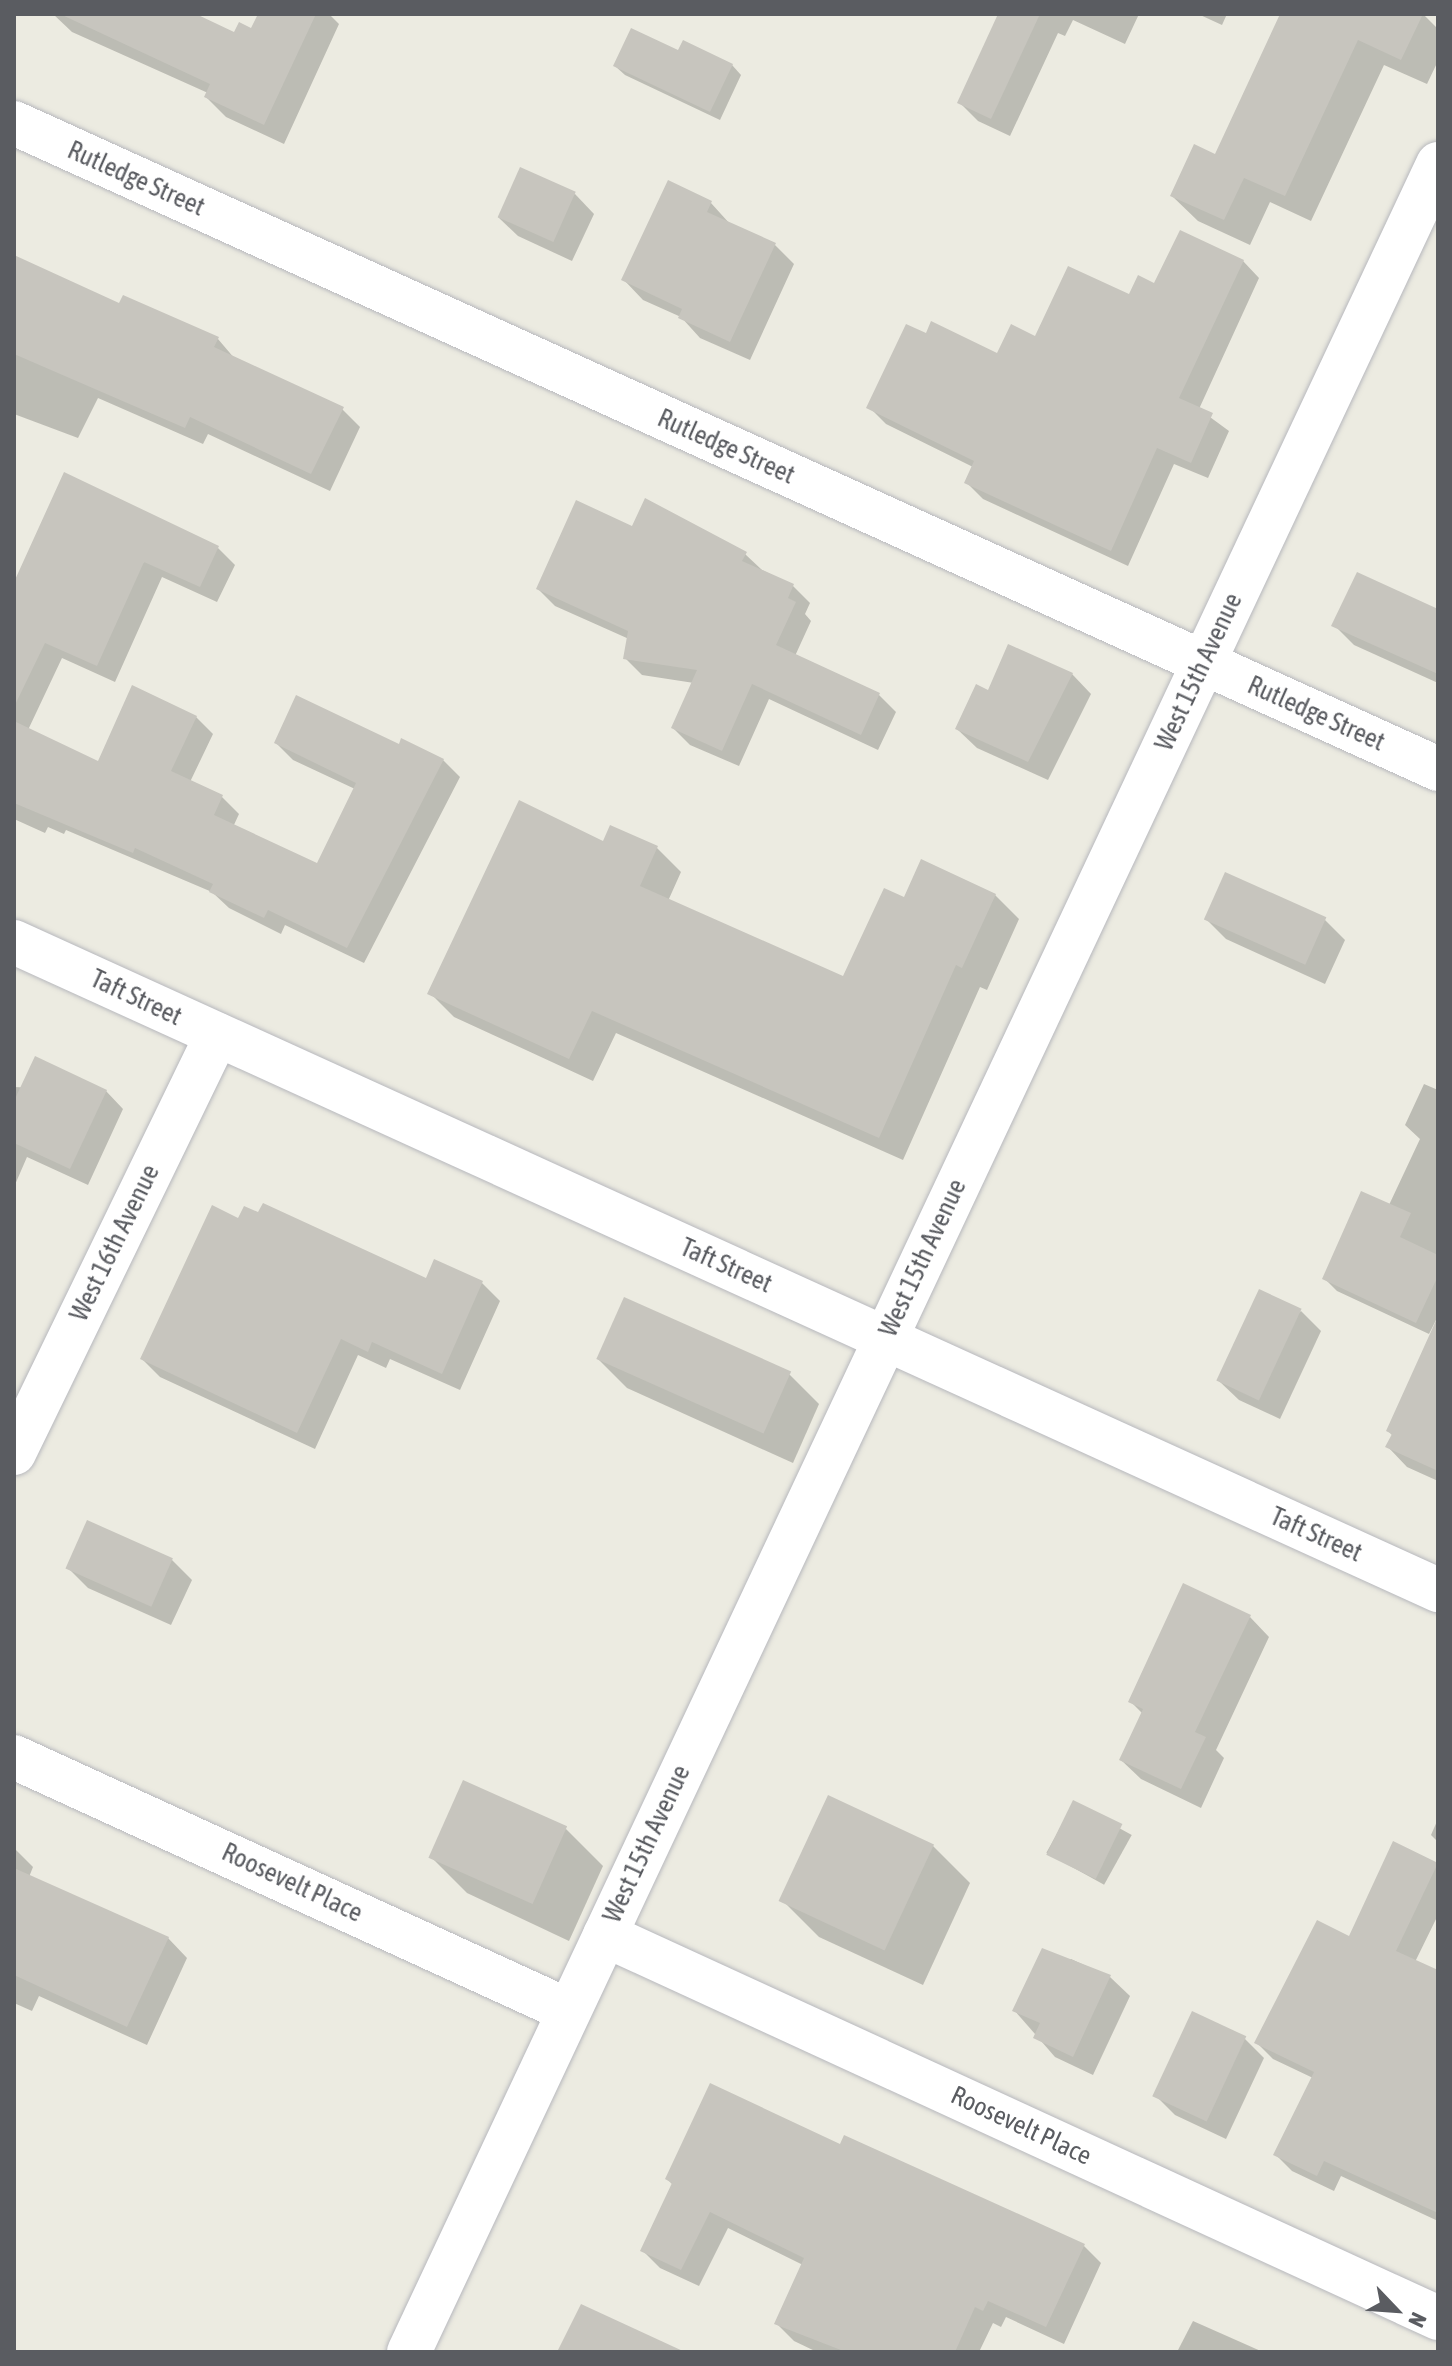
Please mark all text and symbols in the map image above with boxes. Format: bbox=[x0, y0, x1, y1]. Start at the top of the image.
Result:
street label: Rutledge Street bbox=[63, 135, 209, 223]
street label: Rutledge Street bbox=[653, 403, 799, 491]
street label: West 15th Avenue bbox=[1149, 588, 1249, 756]
street label: Rutledge Street bbox=[1243, 670, 1389, 758]
street label: Taft Street bbox=[85, 963, 187, 1033]
street label: West 16th Avenue bbox=[64, 1160, 166, 1326]
street label: West 15th Avenue bbox=[873, 1174, 973, 1342]
street label: Taft Street bbox=[675, 1232, 777, 1300]
street label: Taft Street bbox=[1265, 1501, 1367, 1569]
street label: West 15th Avenue bbox=[597, 1760, 697, 1928]
street label: Roosevelt Place bbox=[217, 1837, 367, 1929]
street label: Roosevelt Place bbox=[946, 2080, 1096, 2172]
north arrow bbox=[1356, 2270, 1436, 2350]
text: N bbox=[1403, 2309, 1432, 2332]

